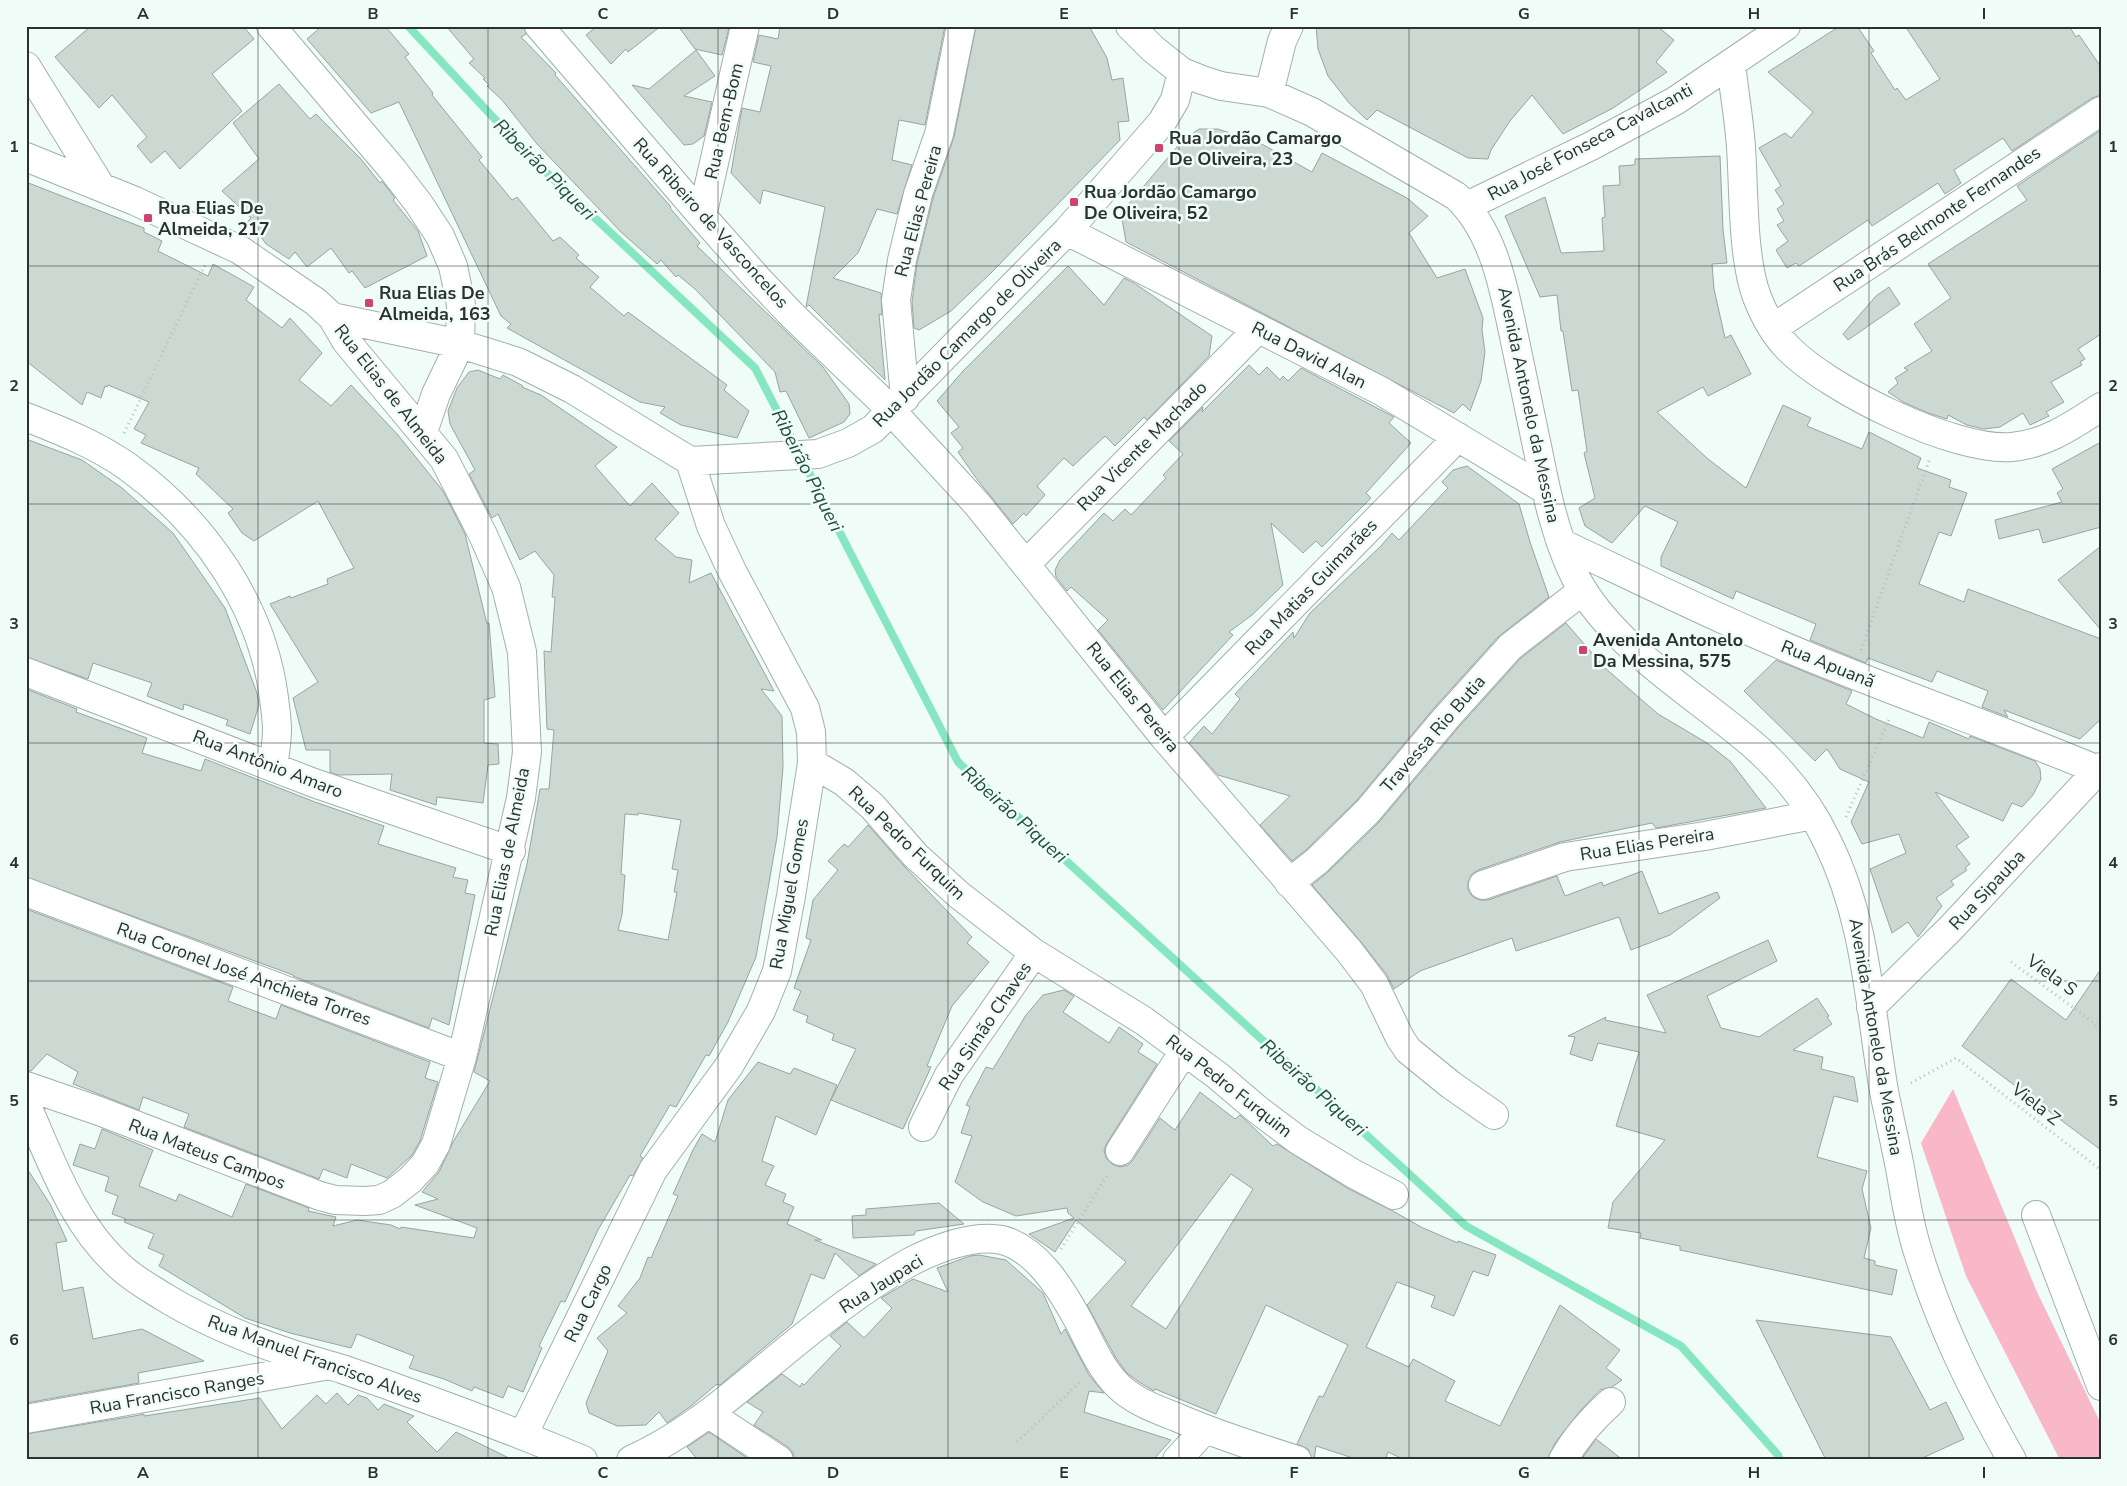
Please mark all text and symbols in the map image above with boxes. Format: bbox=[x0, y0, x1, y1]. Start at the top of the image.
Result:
text: A bbox=[137, 3, 149, 25]
text: B bbox=[367, 3, 379, 25]
text: C bbox=[598, 3, 609, 25]
text: D bbox=[827, 3, 839, 25]
text: E bbox=[1059, 3, 1069, 25]
text: F bbox=[1290, 3, 1299, 25]
text: G bbox=[1518, 3, 1530, 25]
text: H bbox=[1748, 3, 1760, 25]
text: I bbox=[1982, 3, 1986, 25]
street label: Rua Bem-Bom bbox=[699, 60, 749, 182]
street label: Rua José Fonseca Cavalcanti bbox=[1483, 78, 1697, 206]
water label: Ribeirão Piqueri bbox=[488, 113, 601, 227]
place label: Rua Jordão Camargo De Oliveira, 23 bbox=[1169, 126, 1342, 171]
street label: Rua Ribeiro de Vasconcelos bbox=[628, 132, 794, 314]
text: 1 bbox=[9, 136, 19, 158]
text: 1 bbox=[2108, 136, 2118, 158]
street label: Rua Brás Belmonte Fernandes bbox=[1829, 141, 2045, 297]
street label: Rua Elias Pereira bbox=[889, 142, 947, 280]
marker: Rua Jordão Camargo De Oliveira, 23 bbox=[1153, 142, 1165, 154]
place label: Rua Jordão Camargo De Oliveira, 52 bbox=[1084, 180, 1257, 225]
place label: Rua Elias De Almeida, 217 bbox=[158, 196, 270, 241]
marker: Rua Jordão Camargo De Oliveira, 52 bbox=[1068, 196, 1080, 208]
marker: Rua Elias De Almeida, 217 bbox=[142, 212, 154, 224]
street label: Rua Jordão Camargo de Oliveira bbox=[867, 233, 1067, 433]
place label: Rua Elias De Almeida, 163 bbox=[379, 281, 491, 326]
street label: Avenida Antonelo da Messina bbox=[1492, 285, 1566, 525]
marker: Rua Elias De Almeida, 163 bbox=[363, 297, 375, 309]
street label: Rua David Alan bbox=[1247, 316, 1371, 394]
street label: Rua Elias de Almeida bbox=[329, 319, 453, 469]
text: 2 bbox=[9, 375, 19, 397]
text: 2 bbox=[2108, 375, 2118, 397]
street label: Rua Vicente Machado bbox=[1072, 376, 1212, 516]
water label: Ribeirão Piqueri bbox=[765, 405, 849, 537]
street label: Rua Matias Guimarães bbox=[1240, 514, 1382, 660]
text: 3 bbox=[9, 613, 19, 635]
text: 3 bbox=[2108, 613, 2118, 635]
place label: Avenida Antonelo Da Messina, 575 bbox=[1593, 628, 1743, 673]
street label: Rua Apuanã bbox=[1777, 634, 1879, 694]
street label: Rua Elias Pereira bbox=[1081, 637, 1185, 757]
marker: Avenida Antonelo Da Messina, 575 bbox=[1577, 644, 1589, 656]
street label: Travessa Rio Butia bbox=[1375, 670, 1491, 798]
street label: Rua Antônio Amaro bbox=[189, 724, 347, 804]
water label: Ribeirão Piqueri bbox=[956, 760, 1073, 870]
street label: Rua Elias de Almeida bbox=[479, 766, 535, 938]
street label: Rua Pedro Furquim bbox=[843, 781, 971, 905]
street label: Rua Miguel Gomes bbox=[764, 817, 814, 971]
street label: Rua Elias Pereira bbox=[1578, 822, 1716, 866]
street label: Rua Sipauba bbox=[1944, 845, 2030, 935]
text: 4 bbox=[9, 852, 19, 874]
text: 4 bbox=[2108, 852, 2118, 874]
street label: Avenida Antonelo da Messina bbox=[1843, 916, 1909, 1158]
street label: Rua Coronel José Anchieta Torres bbox=[113, 917, 375, 1031]
street label: Viela S bbox=[2021, 948, 2082, 1001]
street label: Rua Simão Chaves bbox=[933, 957, 1037, 1095]
street label: Rua Pedro Furquim bbox=[1161, 1029, 1297, 1143]
water label: Ribeirão Piqueri bbox=[1255, 1033, 1372, 1143]
street label: Viela Z bbox=[2006, 1077, 2066, 1131]
text: 5 bbox=[9, 1090, 19, 1112]
text: 5 bbox=[2108, 1090, 2118, 1112]
street label: Rua Mateus Campos bbox=[125, 1113, 289, 1195]
street label: Rua Jaupaci bbox=[835, 1249, 927, 1319]
street label: Rua Cargo bbox=[559, 1260, 617, 1346]
street label: Rua Manuel Francisco Alves bbox=[204, 1309, 426, 1409]
text: 6 bbox=[9, 1329, 19, 1351]
text: 6 bbox=[2108, 1329, 2118, 1351]
street label: Rua Francisco Ranges bbox=[88, 1366, 266, 1420]
text: A bbox=[137, 1462, 149, 1484]
text: B bbox=[367, 1462, 379, 1484]
text: C bbox=[598, 1462, 609, 1484]
text: D bbox=[827, 1462, 839, 1484]
text: E bbox=[1059, 1462, 1069, 1484]
text: F bbox=[1290, 1462, 1299, 1484]
text: G bbox=[1518, 1462, 1530, 1484]
text: H bbox=[1748, 1462, 1760, 1484]
text: I bbox=[1982, 1462, 1986, 1484]

